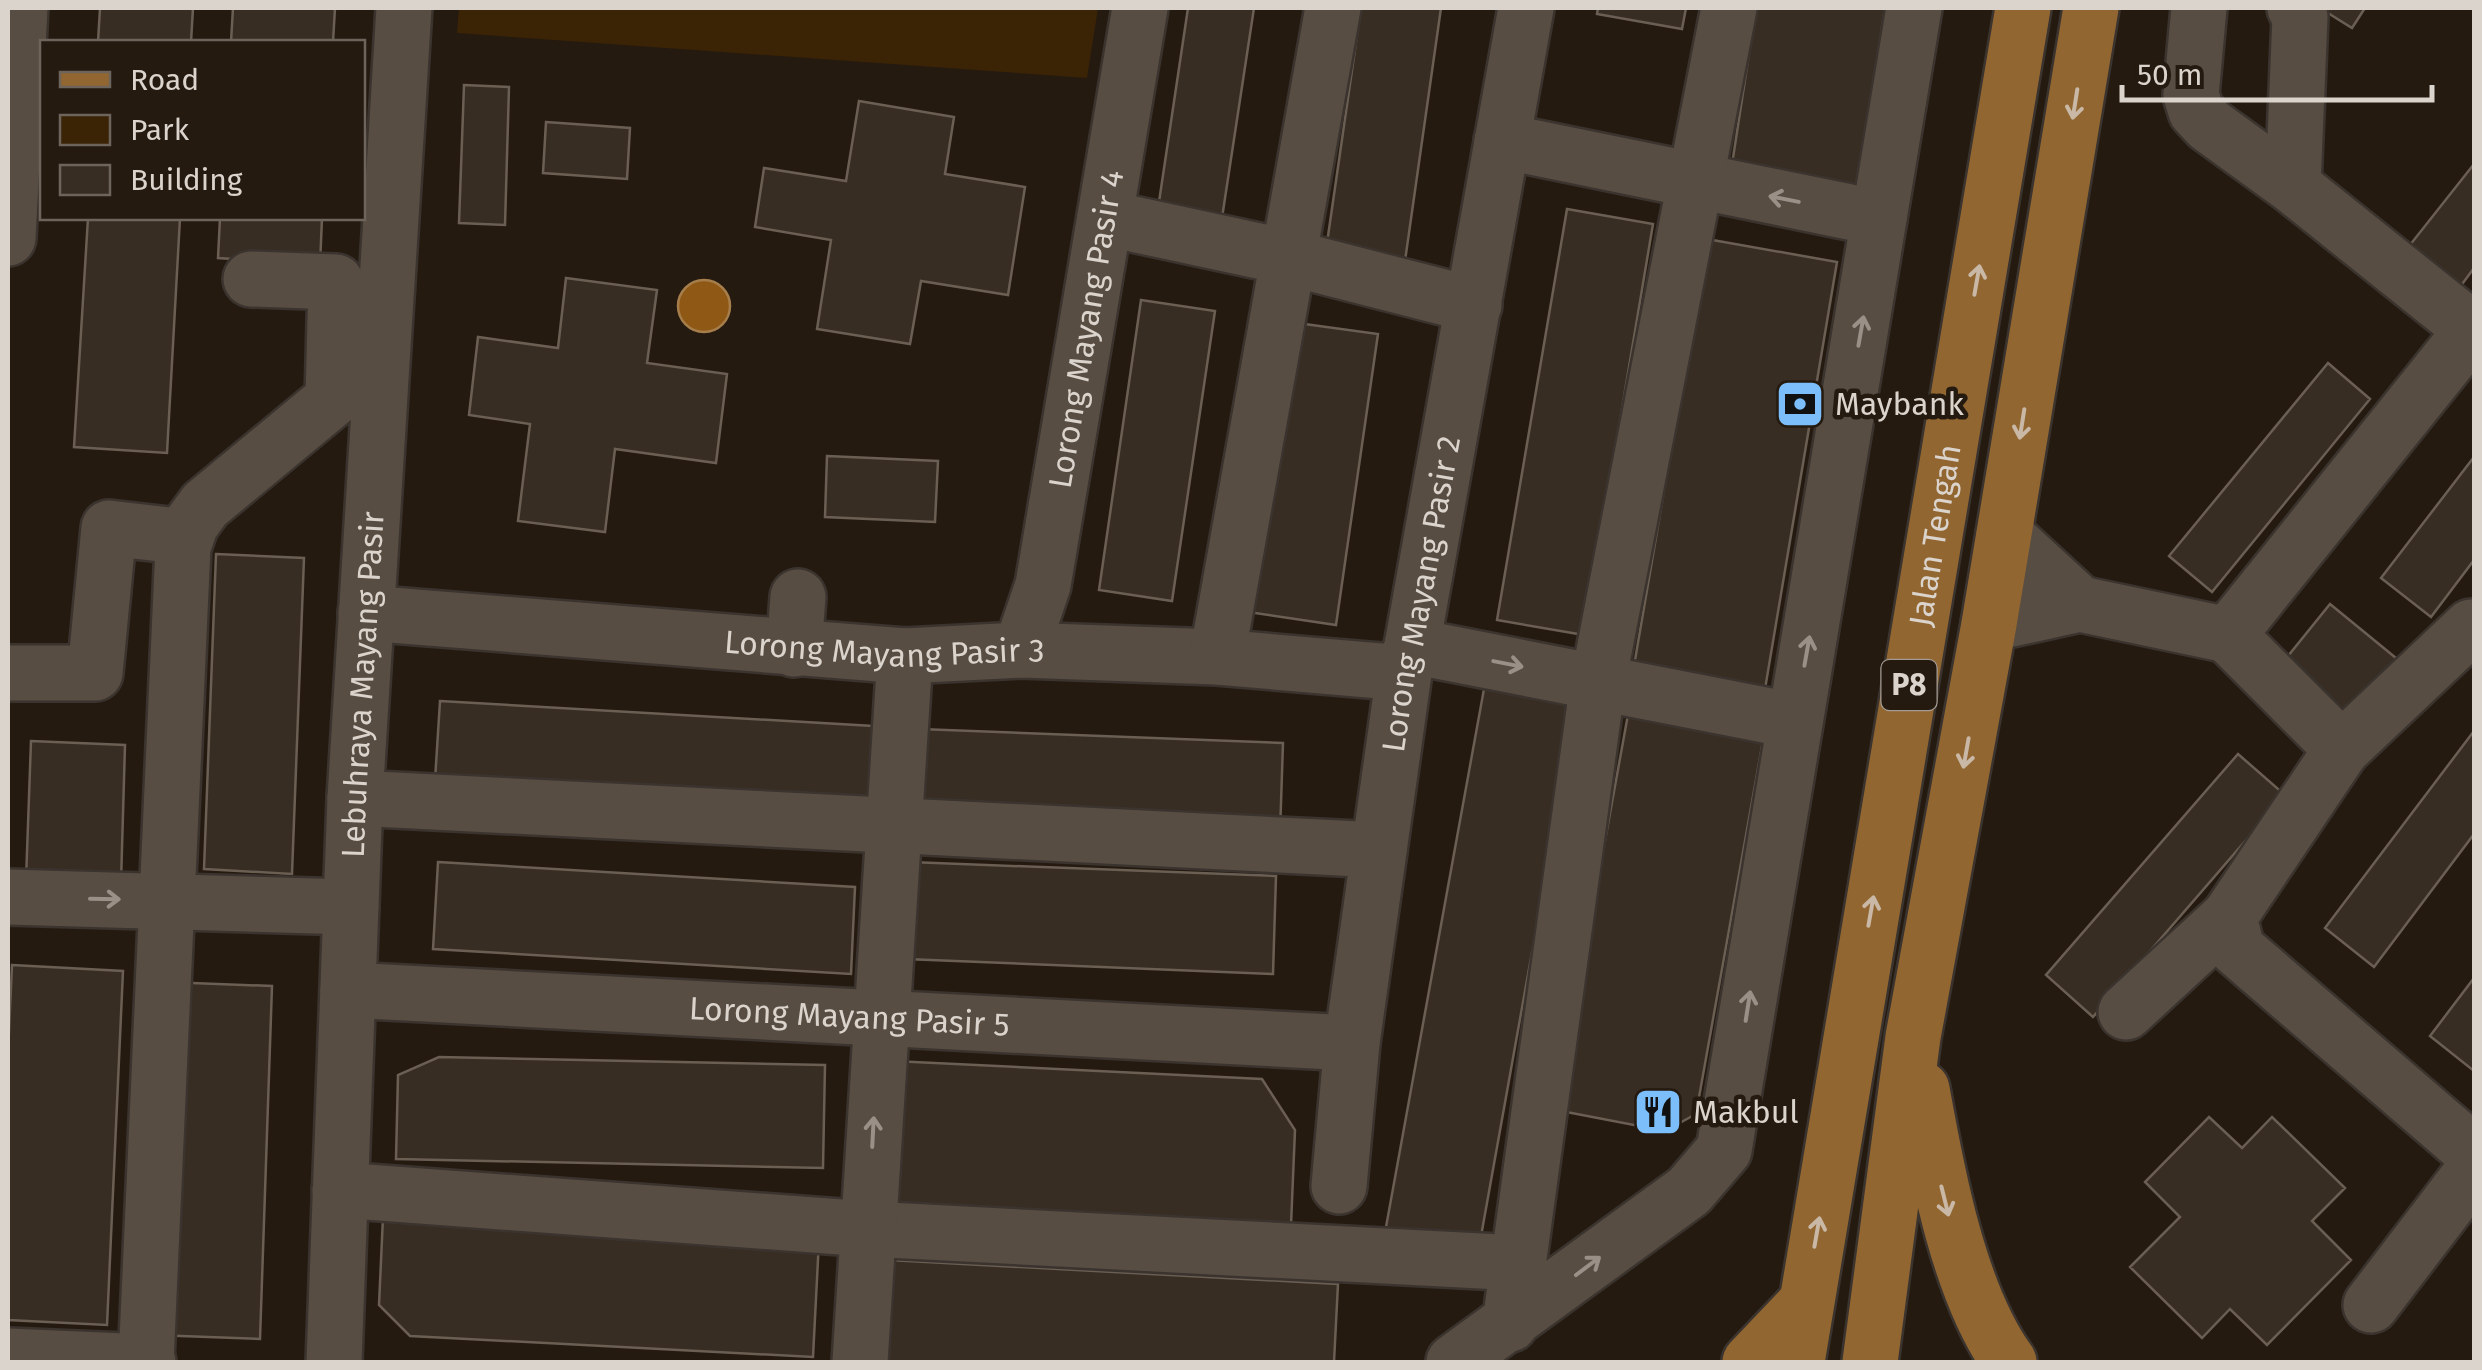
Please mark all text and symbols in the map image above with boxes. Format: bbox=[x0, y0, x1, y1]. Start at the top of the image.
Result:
legend bbox=[40, 40, 365, 220]
scale bar bbox=[2122, 40, 2432, 102]
text: 50 m bbox=[2137, 57, 2202, 93]
text: Road bbox=[130, 62, 199, 98]
one-way arrow bbox=[2065, 87, 2084, 119]
text: Park bbox=[130, 112, 190, 148]
text: Building bbox=[130, 162, 243, 198]
street label: Lorong Mayang Pasir 4 bbox=[1041, 167, 1131, 491]
one-way arrow bbox=[1769, 189, 1801, 208]
one-way arrow bbox=[1968, 264, 1987, 297]
one-way arrow bbox=[1852, 315, 1870, 347]
bank icon: Maybank bbox=[1774, 378, 1826, 430]
place label: Maybank bbox=[1835, 385, 1964, 423]
one-way arrow bbox=[2012, 408, 2031, 440]
street label: Lorong Mayang Pasir 2 bbox=[1374, 433, 1468, 755]
street label: Jalan Tengah bbox=[1901, 442, 1969, 629]
street label: Lebuhraya Mayang Pasir bbox=[334, 510, 392, 859]
street label: Lorong Mayang Pasir 3 bbox=[723, 623, 1045, 675]
one-way arrow bbox=[1798, 635, 1816, 668]
one-way arrow bbox=[1491, 656, 1523, 675]
road number: P8 bbox=[1882, 660, 1936, 710]
one-way arrow bbox=[1955, 736, 1974, 768]
one-way arrow bbox=[88, 889, 120, 908]
one-way arrow bbox=[1862, 895, 1881, 928]
street label: Lorong Mayang Pasir 5 bbox=[688, 989, 1011, 1044]
one-way arrow bbox=[1739, 991, 1758, 1023]
restaurant icon: Makbul bbox=[1632, 1086, 1684, 1138]
place label: Makbul bbox=[1693, 1093, 1799, 1131]
one-way arrow bbox=[864, 1117, 883, 1149]
one-way arrow bbox=[1937, 1184, 1955, 1216]
one-way arrow bbox=[1808, 1216, 1827, 1248]
one-way arrow bbox=[1574, 1255, 1602, 1276]

